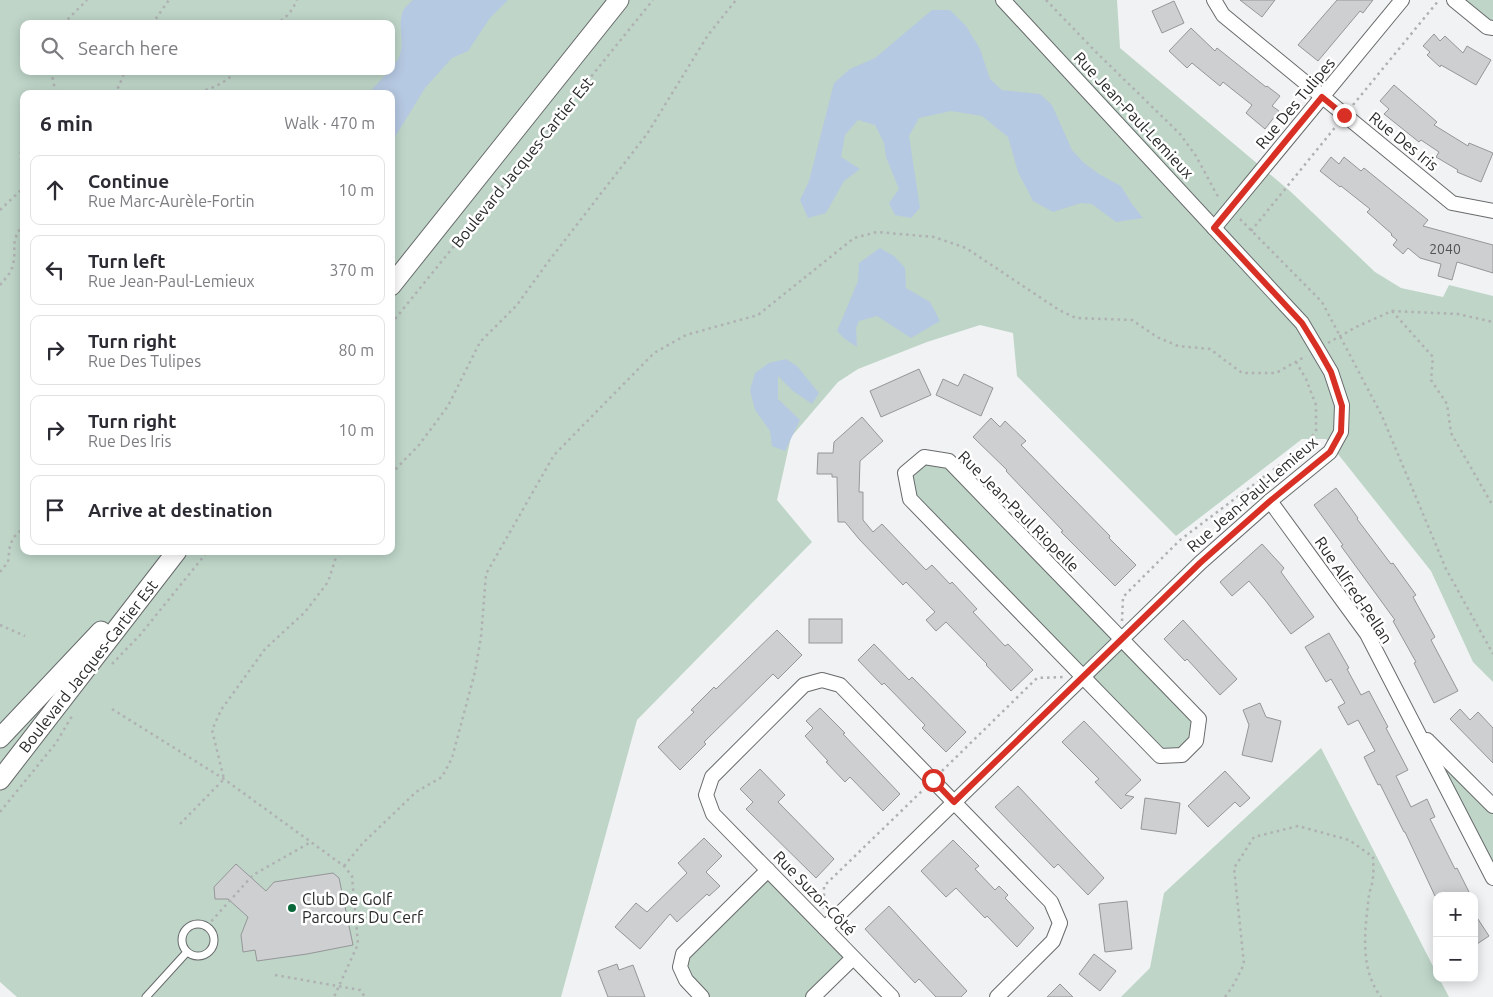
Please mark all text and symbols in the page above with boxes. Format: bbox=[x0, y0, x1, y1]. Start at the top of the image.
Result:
search box bbox=[20, 20, 395, 75]
icon: search bbox=[38, 34, 66, 62]
text: Search here bbox=[78, 37, 178, 59]
street label: Rue Jean-Paul-Lemieux bbox=[1071, 48, 1197, 182]
street label: Rue Des Tulipes bbox=[1252, 54, 1338, 152]
street label: Boulevard Jacques-Cartier Est bbox=[448, 73, 597, 251]
route end bbox=[1333, 104, 1356, 127]
street label: Rue Des Iris bbox=[1366, 108, 1442, 174]
text: 6 min bbox=[40, 111, 93, 135]
text: Walk · 470 m bbox=[284, 114, 375, 132]
text: Continue bbox=[88, 170, 169, 192]
icon: ahead bbox=[41, 176, 69, 204]
text: 10 m bbox=[338, 181, 374, 199]
text: Rue Marc-Aurèle-Fortin bbox=[88, 192, 255, 210]
house number: 2040 bbox=[1429, 241, 1461, 257]
text: Turn left bbox=[88, 250, 166, 272]
icon: left bbox=[41, 256, 69, 284]
text: 370 m bbox=[329, 261, 374, 279]
text: Rue Jean-Paul-Lemieux bbox=[88, 272, 255, 290]
text: Turn right bbox=[88, 330, 176, 352]
icon: right bbox=[41, 336, 69, 364]
text: 80 m bbox=[338, 341, 374, 359]
text: Rue Des Tulipes bbox=[88, 352, 201, 370]
text: Turn right bbox=[88, 410, 176, 432]
icon: right bbox=[41, 416, 69, 444]
text: 10 m bbox=[338, 421, 374, 439]
text: Rue Des Iris bbox=[88, 432, 171, 450]
street label: Rue Jean-Paul-Lemieux bbox=[1183, 433, 1321, 555]
street label: Rue Jean-Paul Riopelle bbox=[955, 447, 1083, 575]
icon: arrive bbox=[41, 496, 69, 524]
text: Arrive at destination bbox=[88, 499, 273, 521]
street label: Rue Alfred-Pellan bbox=[1312, 533, 1396, 647]
street label: Boulevard Jacques-Cartier Est bbox=[15, 575, 161, 756]
route start bbox=[922, 769, 945, 792]
street label: Rue Suzor-Côté bbox=[770, 847, 860, 939]
place label: Club De Golf Parcours Du Cerf bbox=[302, 890, 424, 926]
map controls bbox=[1433, 892, 1478, 982]
button: + bbox=[1433, 892, 1478, 937]
marker: Club De Golf Parcours Du Cerf bbox=[286, 902, 298, 914]
button: − bbox=[1433, 937, 1478, 982]

